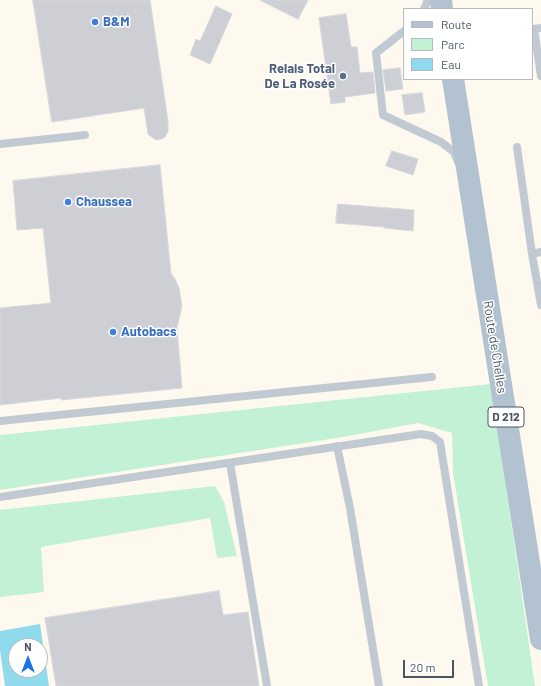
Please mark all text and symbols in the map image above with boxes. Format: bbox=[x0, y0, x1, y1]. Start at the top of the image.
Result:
legend bbox=[403, 8, 533, 80]
place label: B&M bbox=[103, 14, 130, 30]
marker: B&M bbox=[90, 17, 100, 27]
text: Route bbox=[441, 17, 472, 31]
text: Parc bbox=[441, 37, 465, 51]
text: Eau bbox=[441, 57, 461, 71]
place label: Relais Total De La Rosée bbox=[265, 61, 335, 92]
marker: Relais Total De La Rosée bbox=[338, 71, 348, 81]
place label: Chaussea bbox=[76, 194, 132, 210]
marker: Chaussea bbox=[63, 197, 73, 207]
street label: Route de Chelles bbox=[480, 300, 510, 394]
place label: Autobacs bbox=[121, 324, 177, 340]
marker: Autobacs bbox=[108, 327, 118, 337]
road number: D 212 bbox=[488, 407, 524, 427]
north arrow bbox=[8, 638, 48, 678]
text: N bbox=[24, 640, 32, 653]
scale bar bbox=[405, 652, 456, 678]
text: 20 m bbox=[410, 660, 436, 674]

